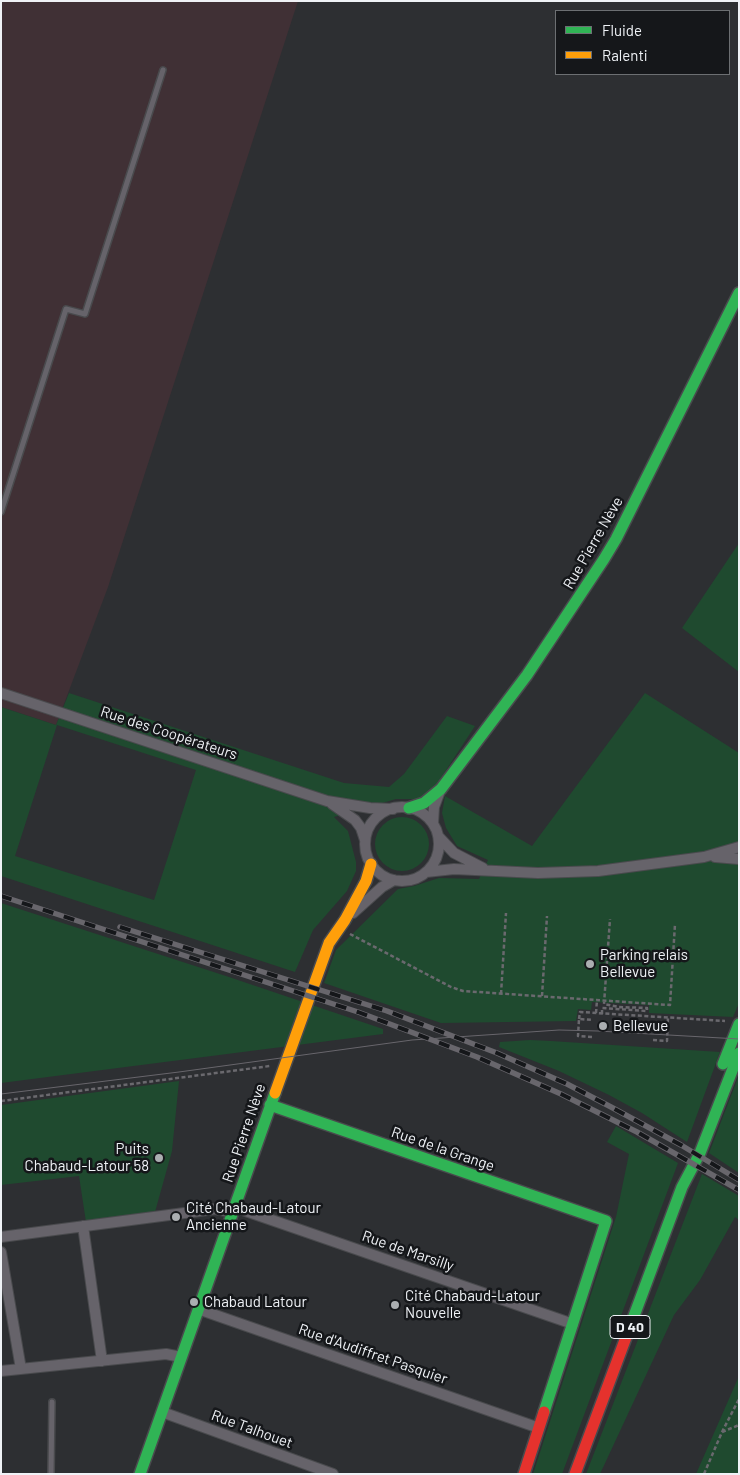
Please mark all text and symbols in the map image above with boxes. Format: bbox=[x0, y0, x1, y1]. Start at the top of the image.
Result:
legend bbox=[555, 10, 730, 75]
text: Fluide bbox=[602, 21, 642, 39]
text: Ralenti bbox=[602, 46, 648, 64]
street label: Rue Pierre Nève bbox=[559, 494, 627, 592]
street label: Rue des Coopérateurs bbox=[98, 702, 240, 764]
place label: Parking relais Bellevue bbox=[600, 946, 688, 981]
marker: Parking relais Bellevue bbox=[584, 958, 596, 970]
place label: Bellevue bbox=[613, 1017, 668, 1035]
marker: Bellevue bbox=[597, 1020, 609, 1032]
street label: Rue Pierre Nève bbox=[219, 1081, 269, 1185]
street label: Rue de la Grange bbox=[389, 1123, 497, 1175]
place label: Puits Chabaud-Latour 58 bbox=[25, 1140, 149, 1175]
marker: Puits Chabaud-Latour 58 bbox=[153, 1152, 165, 1164]
place label: Cité Chabaud-Latour Ancienne bbox=[186, 1199, 321, 1234]
marker: Cité Chabaud-Latour Ancienne bbox=[170, 1211, 182, 1223]
street label: Rue de Marsilly bbox=[360, 1227, 456, 1275]
place label: Cité Chabaud-Latour Nouvelle bbox=[405, 1287, 540, 1322]
place label: Chabaud Latour bbox=[204, 1293, 307, 1311]
marker: Chabaud Latour bbox=[188, 1296, 200, 1308]
marker: Cité Chabaud-Latour Nouvelle bbox=[389, 1299, 401, 1311]
road number: D 40 bbox=[610, 1315, 650, 1338]
street label: Rue d'Audiffret Pasquier bbox=[296, 1320, 450, 1388]
street label: Rue Talhouet bbox=[209, 1406, 295, 1452]

